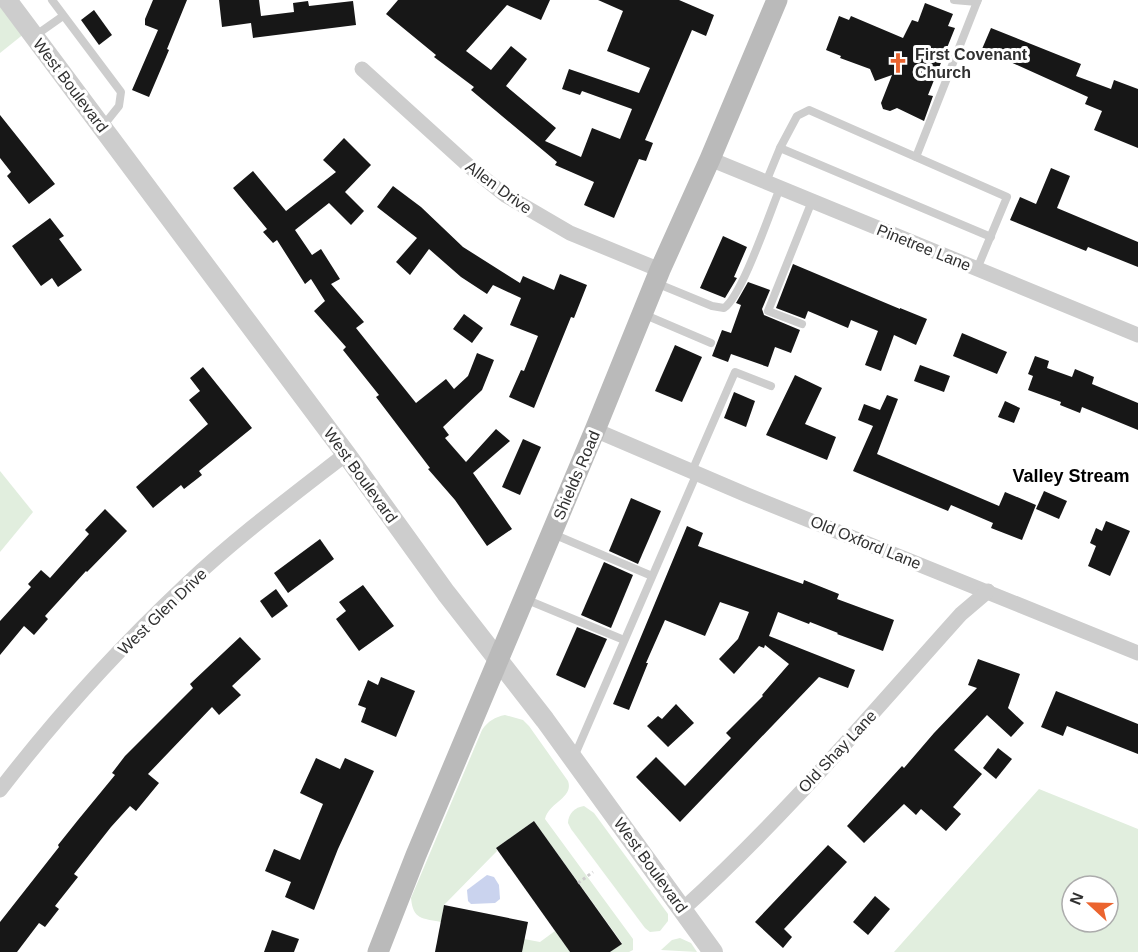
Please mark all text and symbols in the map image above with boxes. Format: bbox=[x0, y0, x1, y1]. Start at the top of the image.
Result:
street label: West Boulevard bbox=[30, 35, 111, 135]
place label: First Covenant Church bbox=[915, 46, 1028, 81]
church icon: First Covenant Church bbox=[886, 51, 910, 75]
street label: Allen Drive bbox=[462, 158, 535, 217]
street label: Pinetree Lane bbox=[874, 221, 973, 274]
street label: West Boulevard bbox=[321, 425, 401, 526]
street label: Shields Road bbox=[550, 428, 603, 522]
district label: Valley Stream bbox=[1012, 466, 1130, 486]
street label: Old Oxford Lane bbox=[808, 513, 924, 572]
street label: West Glen Drive bbox=[115, 565, 210, 658]
street label: Old Shay Lane bbox=[795, 707, 880, 796]
street label: West Boulevard bbox=[611, 815, 691, 916]
north arrow bbox=[1060, 874, 1120, 934]
text: N bbox=[1067, 890, 1087, 907]

